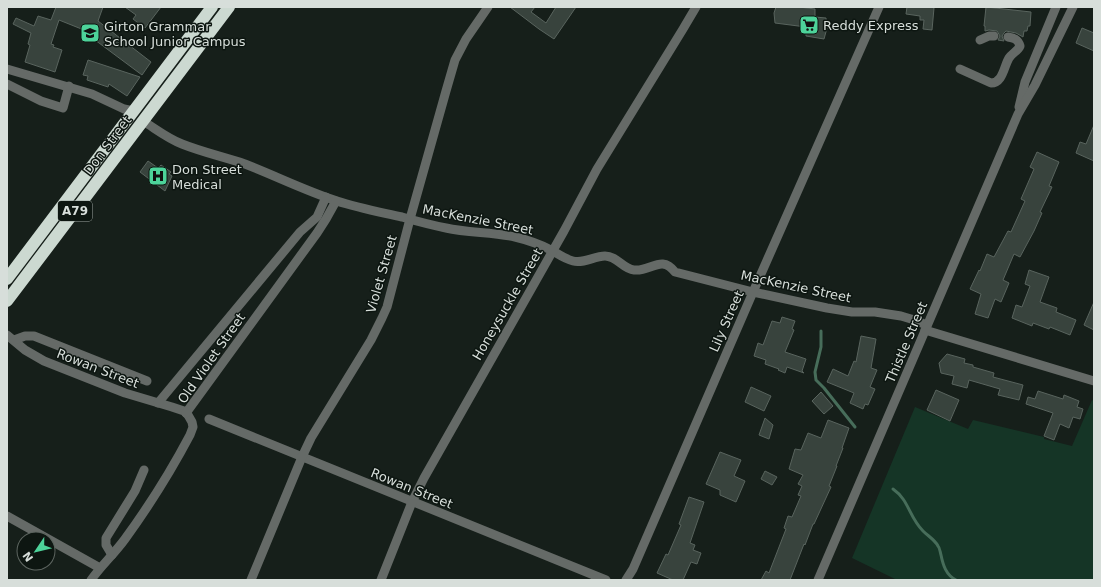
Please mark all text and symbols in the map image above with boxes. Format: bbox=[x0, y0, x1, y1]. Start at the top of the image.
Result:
supermarket icon: Reddy Express bbox=[798, 14, 820, 36]
place label: Reddy Express bbox=[823, 18, 919, 33]
place label: Girton Grammar School Junior Campus bbox=[104, 19, 246, 49]
school or university icon: Girton Grammar School Junior Campus bbox=[79, 22, 101, 44]
street label: Don Street bbox=[80, 113, 134, 178]
place label: Don Street Medical bbox=[172, 162, 242, 192]
hospital icon: Don Street Medical bbox=[147, 165, 169, 187]
road number: A79 bbox=[58, 201, 92, 221]
street label: MacKenzie Street bbox=[421, 201, 535, 238]
street label: Violet Street bbox=[363, 233, 400, 315]
street label: Honeysuckle Street bbox=[469, 246, 546, 363]
street label: MacKenzie Street bbox=[739, 267, 852, 306]
street label: Lily Street bbox=[706, 288, 747, 354]
street label: Thistle Street bbox=[882, 299, 930, 386]
street label: Old Violet Street bbox=[175, 310, 248, 406]
street label: Rowan Street bbox=[55, 346, 141, 391]
street label: Rowan Street bbox=[369, 465, 455, 512]
north arrow bbox=[16, 531, 56, 571]
text: N bbox=[20, 549, 36, 564]

